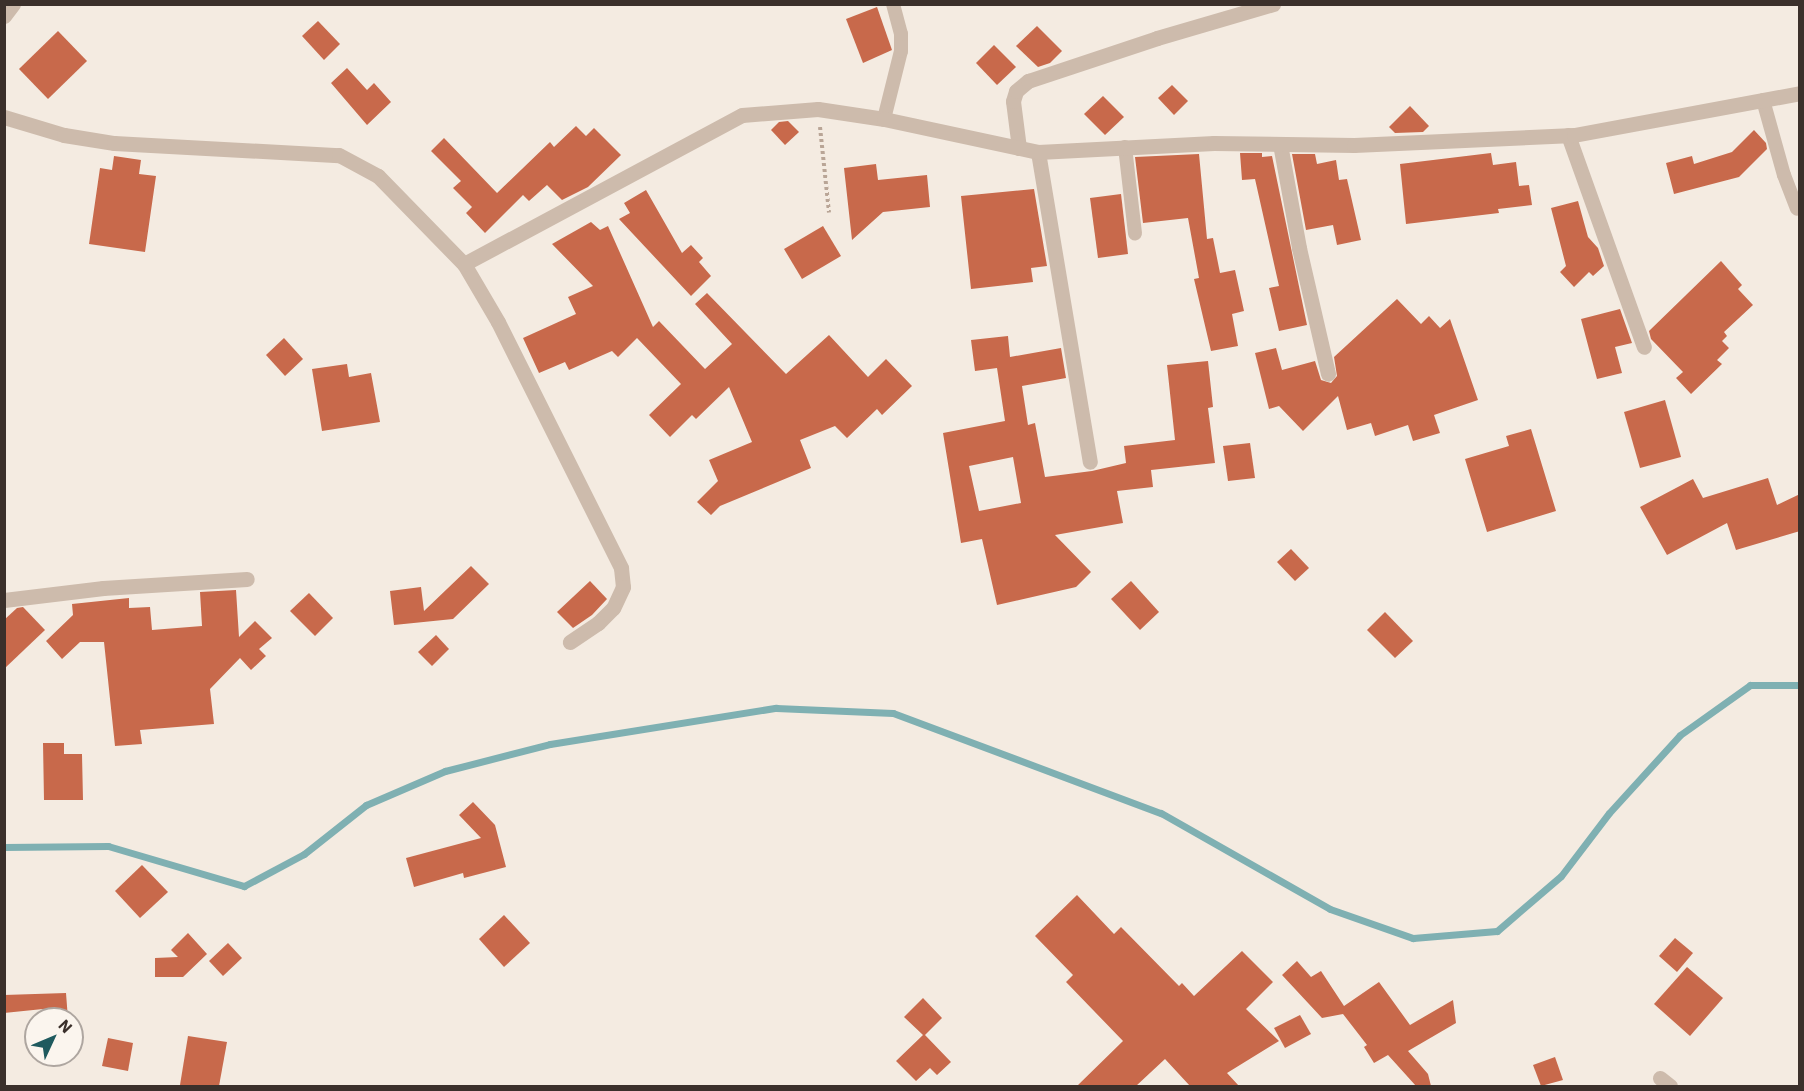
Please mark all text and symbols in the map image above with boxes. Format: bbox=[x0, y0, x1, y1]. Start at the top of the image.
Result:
north arrow bbox=[24, 1007, 84, 1067]
text: N bbox=[54, 1015, 77, 1037]

